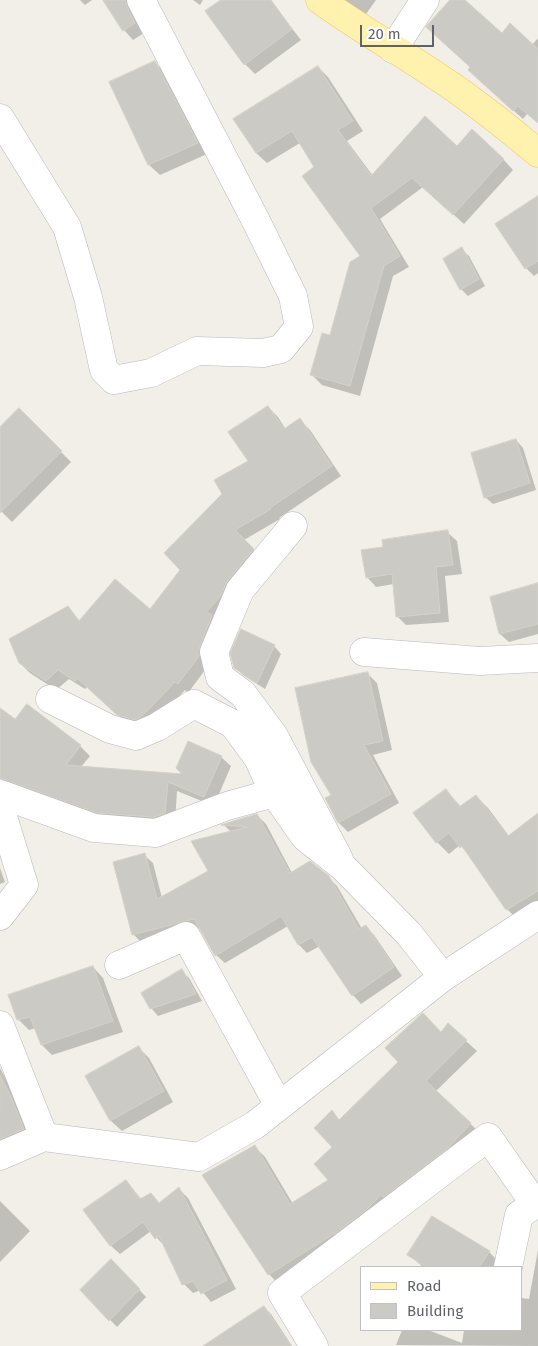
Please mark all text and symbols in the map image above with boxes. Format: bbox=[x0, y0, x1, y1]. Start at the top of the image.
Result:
scale bar bbox=[363, 15, 437, 47]
text: 20 m bbox=[368, 25, 401, 43]
legend bbox=[360, 1266, 523, 1331]
text: Road bbox=[407, 1277, 442, 1295]
text: Building bbox=[407, 1302, 463, 1320]

